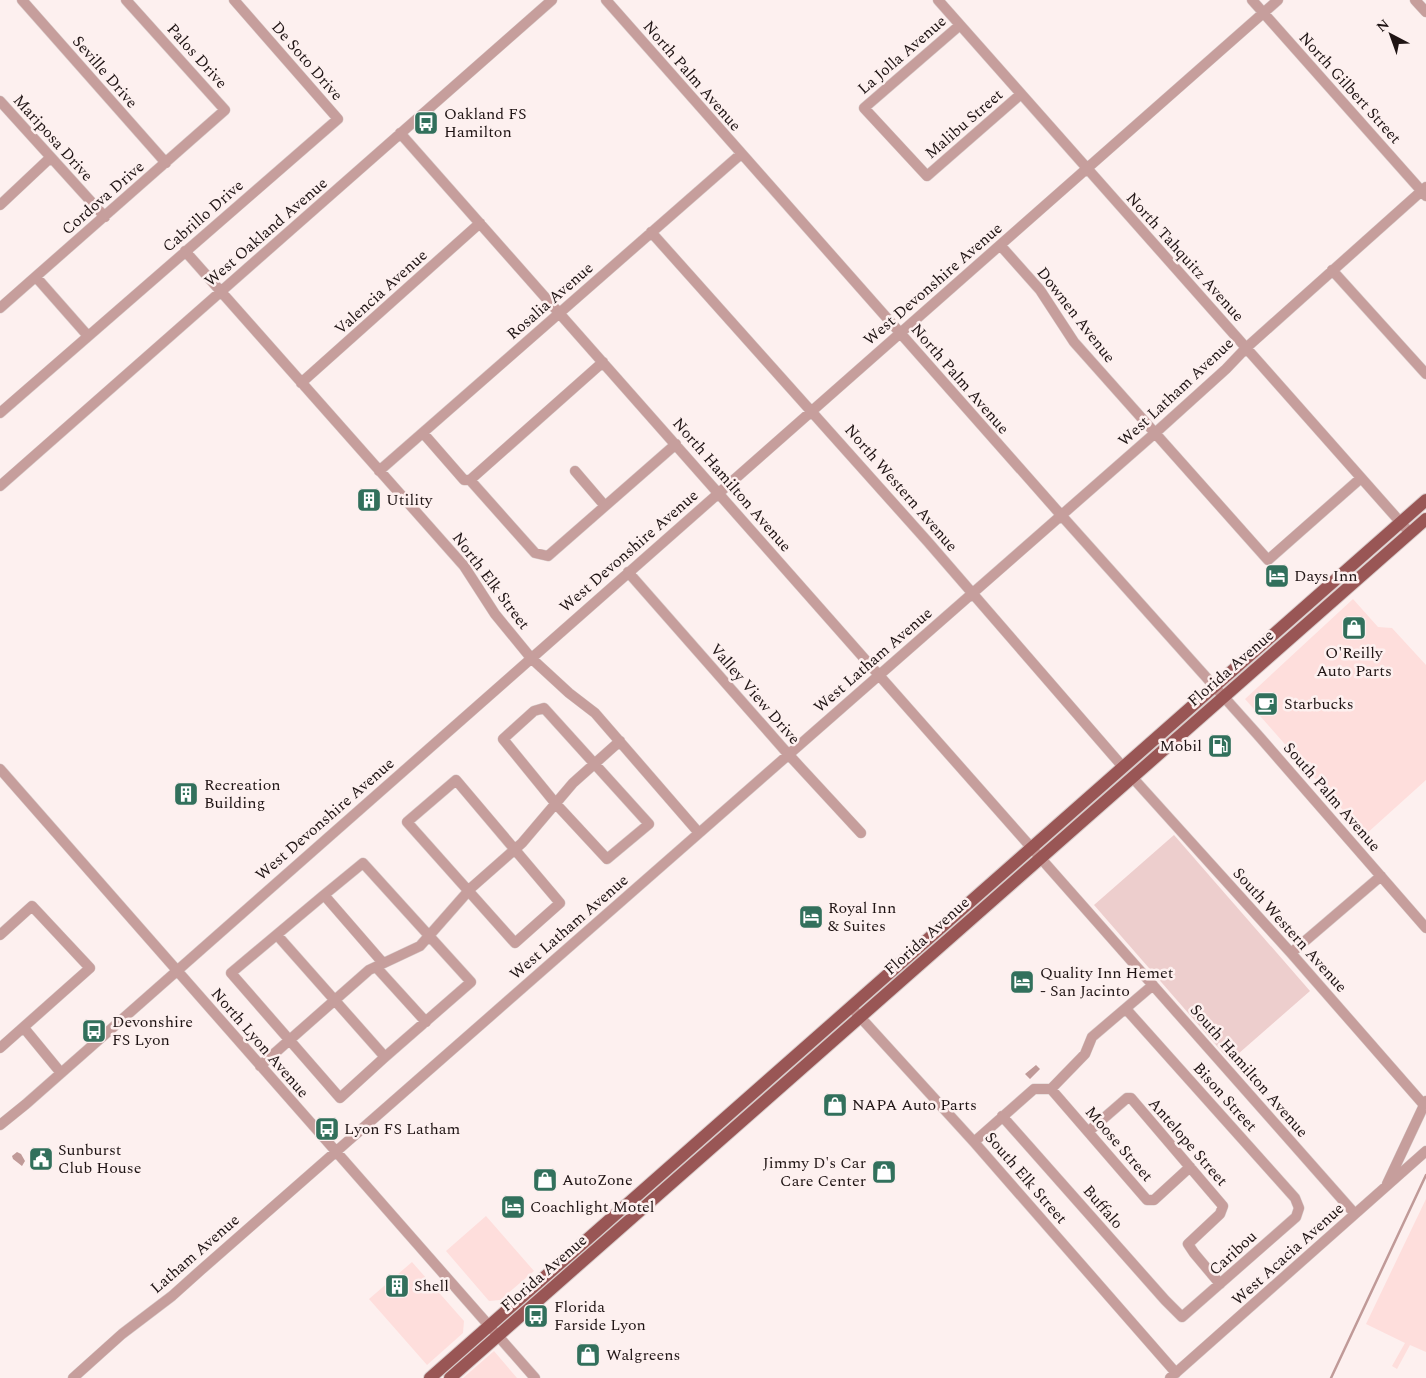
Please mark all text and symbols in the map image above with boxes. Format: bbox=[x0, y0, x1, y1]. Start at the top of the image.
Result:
street label: La Jolla Avenue bbox=[852, 10, 952, 100]
north arrow bbox=[1366, 10, 1416, 60]
text: N bbox=[1372, 14, 1394, 37]
street label: North Palm Avenue bbox=[637, 15, 747, 137]
street label: De Soto Drive bbox=[265, 16, 349, 106]
street label: Palos Drive bbox=[161, 18, 233, 94]
street label: North Gilbert Street bbox=[1293, 27, 1407, 150]
street label: Seville Drive bbox=[67, 30, 143, 114]
street label: Malibu Street bbox=[920, 83, 1009, 165]
street label: Mariposa Drive bbox=[7, 89, 99, 187]
place label: Oakland FS Hamilton bbox=[444, 102, 527, 144]
bus stop icon: Oakland FS Hamilton bbox=[413, 110, 439, 136]
street label: Cordova Drive bbox=[56, 155, 150, 241]
street label: West Oakland Avenue bbox=[199, 172, 333, 292]
street label: Cabrillo Drive bbox=[157, 174, 249, 258]
street label: North Tahquitz Avenue bbox=[1120, 187, 1250, 327]
street label: West Devonshire Avenue bbox=[858, 217, 1008, 351]
street label: Valencia Avenue bbox=[329, 244, 433, 340]
street label: Rosalia Avenue bbox=[501, 256, 599, 346]
street label: Downen Avenue bbox=[1031, 262, 1121, 368]
street label: North Palm Avenue bbox=[905, 318, 1015, 440]
street label: West Latham Avenue bbox=[1113, 332, 1239, 452]
street label: North Hamilton Avenue bbox=[667, 412, 797, 558]
street label: North Western Avenue bbox=[839, 419, 963, 557]
street label: West Devonshire Avenue bbox=[554, 484, 704, 618]
building icon: Utility bbox=[356, 487, 382, 513]
place label: Utility bbox=[386, 488, 434, 512]
street label: North Elk Street bbox=[446, 527, 536, 635]
hotel icon: Days Inn bbox=[1264, 563, 1290, 589]
place label: Days Inn bbox=[1294, 564, 1358, 588]
street label: West Latham Avenue bbox=[808, 601, 938, 719]
shop icon: O'Reilly Auto Parts bbox=[1341, 615, 1367, 641]
street label: Florida Avenue bbox=[1182, 624, 1280, 712]
street label: Valley View Drive bbox=[704, 638, 806, 750]
place label: O'Reilly Auto Parts bbox=[1316, 641, 1392, 683]
cafe icon: Starbucks bbox=[1253, 691, 1279, 717]
place label: Starbucks bbox=[1284, 692, 1354, 716]
fuel station icon: Mobil bbox=[1207, 733, 1233, 759]
place label: Mobil bbox=[1159, 734, 1202, 758]
street label: South Palm Avenue bbox=[1278, 737, 1386, 857]
street label: West Devonshire Avenue bbox=[250, 752, 400, 886]
place label: Recreation Building bbox=[204, 773, 281, 815]
building icon: Recreation Building bbox=[173, 781, 199, 807]
street label: South Western Avenue bbox=[1227, 862, 1353, 998]
street label: West Latham Avenue bbox=[504, 868, 634, 986]
street label: Florida Avenue bbox=[879, 891, 975, 981]
place label: Royal Inn & Suites bbox=[828, 896, 896, 938]
hotel icon: Royal Inn & Suites bbox=[798, 904, 824, 930]
place label: Quality Inn Hemet - San Jacinto bbox=[1040, 961, 1174, 1003]
hotel icon: Quality Inn Hemet - San Jacinto bbox=[1009, 969, 1035, 995]
street label: North Lyon Avenue bbox=[205, 983, 315, 1103]
street label: South Hamilton Avenue bbox=[1184, 999, 1314, 1143]
place label: Devonshire FS Lyon bbox=[112, 1010, 193, 1052]
bus stop icon: Devonshire FS Lyon bbox=[81, 1018, 107, 1044]
street label: Bison Street bbox=[1187, 1057, 1263, 1137]
shop icon: NAPA Auto Parts bbox=[822, 1092, 848, 1118]
street label: Antelope Street bbox=[1143, 1092, 1234, 1192]
place label: NAPA Auto Parts bbox=[852, 1093, 977, 1117]
street label: Moose Street bbox=[1079, 1101, 1159, 1187]
bus stop icon: Lyon FS Latham bbox=[314, 1116, 340, 1142]
place label: Lyon FS Latham bbox=[344, 1117, 461, 1141]
street label: South Elk Street bbox=[979, 1127, 1073, 1230]
place label: Sunburst Club House bbox=[58, 1138, 142, 1180]
public building icon: Sunburst Club House bbox=[28, 1146, 54, 1172]
place label: Jimmy D's Car Care Center bbox=[763, 1151, 866, 1193]
shop icon: Jimmy D's Car Care Center bbox=[871, 1159, 897, 1185]
shop icon: AutoZone bbox=[532, 1167, 558, 1193]
place label: AutoZone bbox=[562, 1168, 633, 1192]
street label: Buffalo bbox=[1077, 1180, 1129, 1234]
hotel icon: Coachlight Motel bbox=[500, 1194, 526, 1220]
place label: Coachlight Motel bbox=[530, 1195, 655, 1219]
street label: West Acacia Avenue bbox=[1226, 1197, 1350, 1311]
street label: Latham Avenue bbox=[145, 1208, 245, 1300]
street label: Caribou bbox=[1204, 1225, 1262, 1281]
street label: Florida Avenue bbox=[495, 1229, 593, 1317]
building icon: Shell bbox=[384, 1273, 410, 1299]
place label: Shell bbox=[414, 1274, 449, 1298]
place label: Florida Farside Lyon bbox=[554, 1295, 646, 1337]
bus stop icon: Florida Farside Lyon bbox=[523, 1303, 549, 1329]
shop icon: Walgreens bbox=[575, 1342, 601, 1368]
place label: Walgreens bbox=[606, 1343, 680, 1367]

